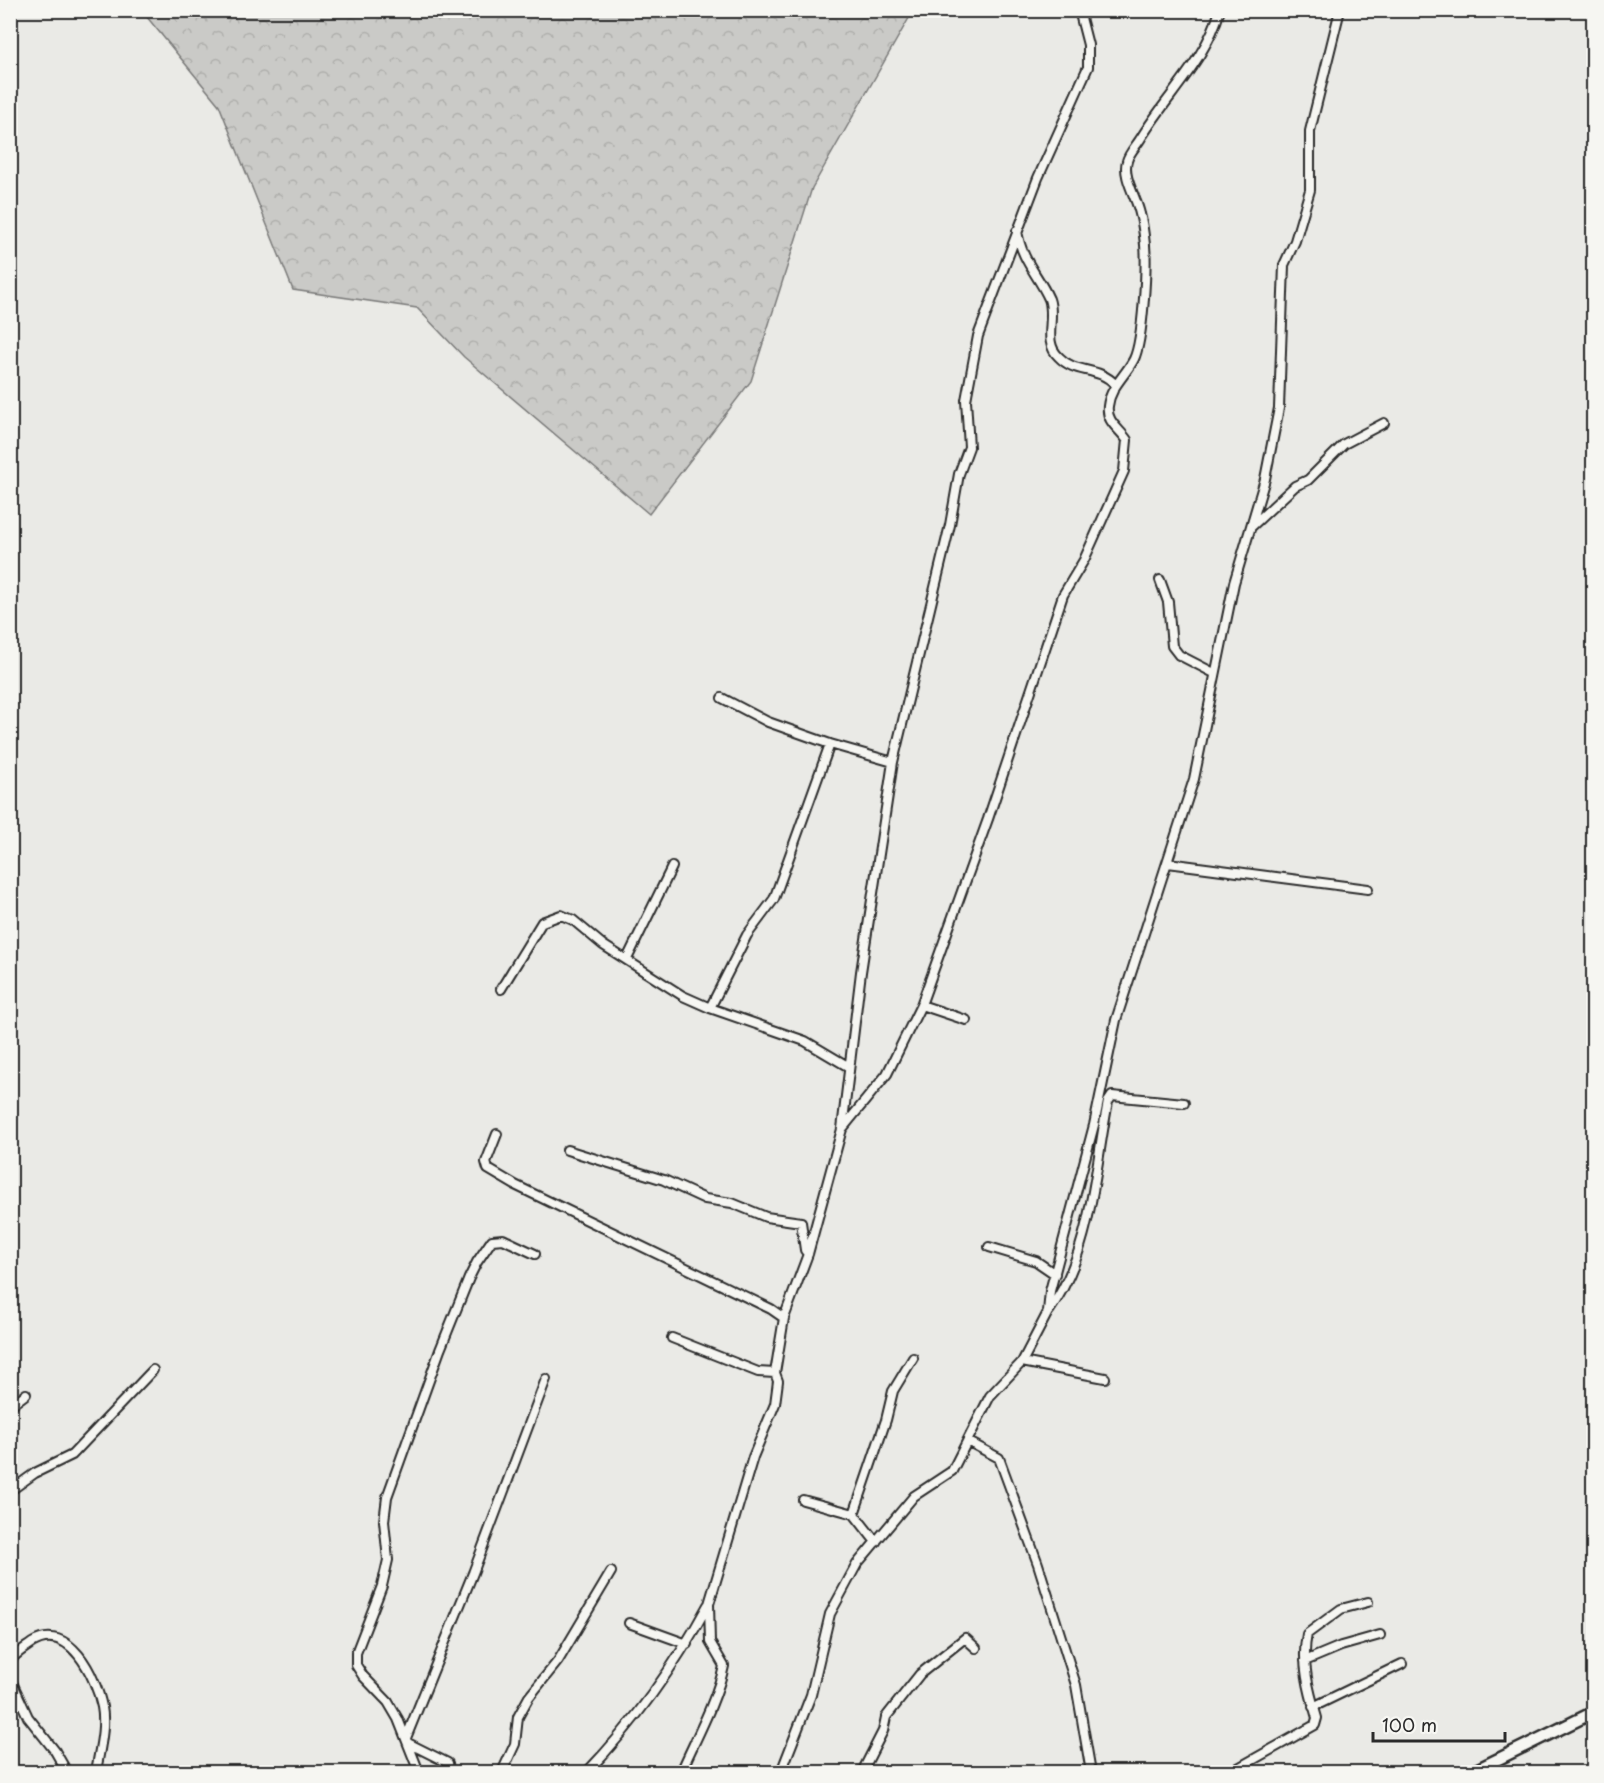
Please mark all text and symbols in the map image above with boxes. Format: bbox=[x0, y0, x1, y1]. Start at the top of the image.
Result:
scale bar bbox=[1373, 1705, 1505, 1743]
text: 100 m bbox=[1382, 1711, 1437, 1738]

